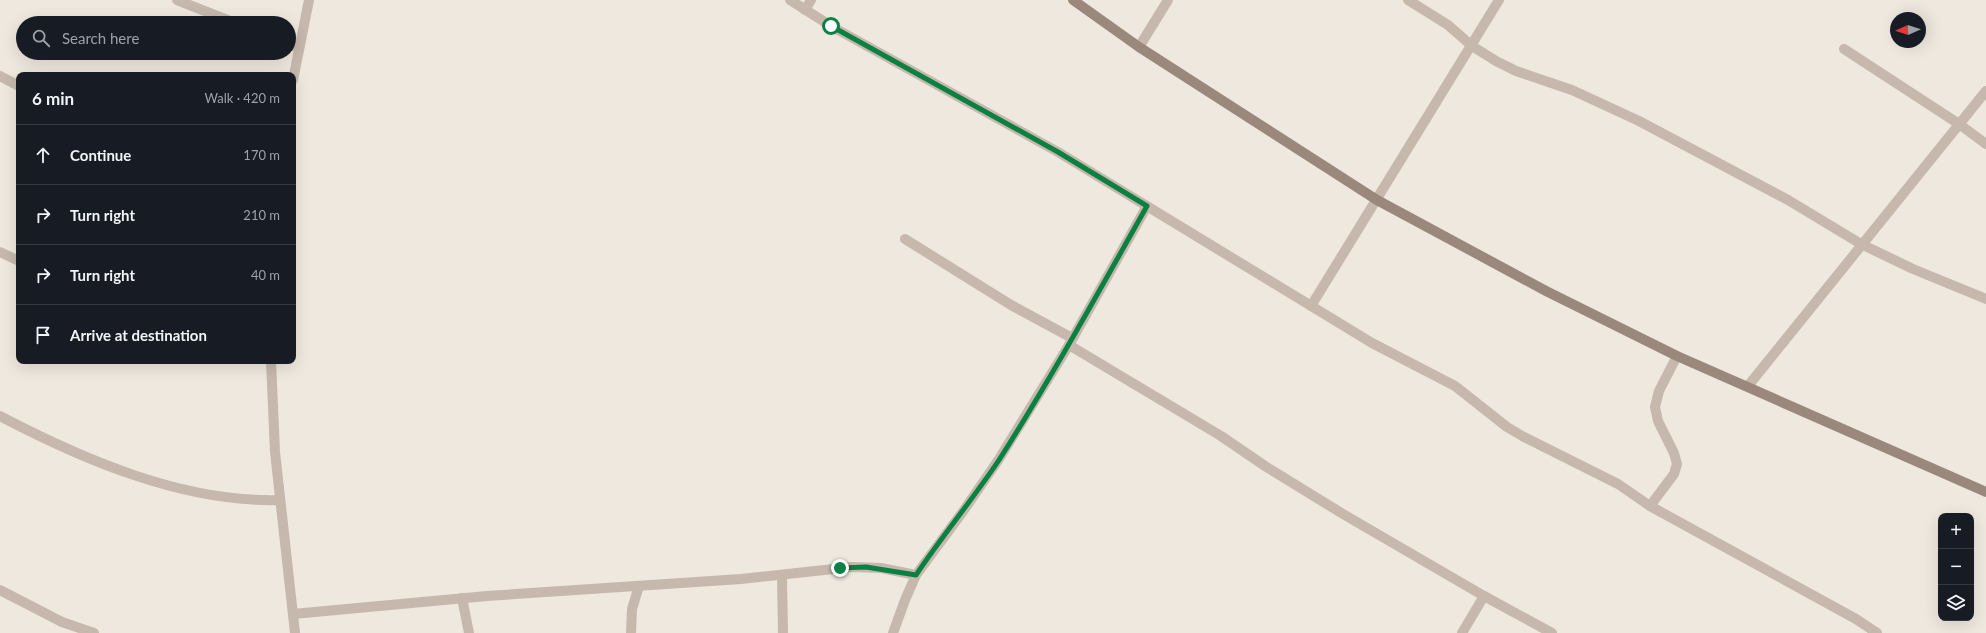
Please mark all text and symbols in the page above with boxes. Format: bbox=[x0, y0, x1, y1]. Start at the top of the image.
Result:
north arrow bbox=[1890, 12, 1926, 48]
search box bbox=[16, 16, 296, 60]
route start bbox=[822, 17, 840, 35]
icon: search bbox=[30, 27, 52, 49]
text: Search here bbox=[62, 29, 139, 47]
text: 6 min bbox=[32, 88, 74, 109]
text: Walk · 420 m bbox=[204, 90, 280, 106]
icon: ahead bbox=[32, 144, 54, 166]
text: Continue bbox=[70, 146, 131, 164]
text: 170 m bbox=[243, 147, 280, 163]
icon: right bbox=[32, 204, 54, 226]
text: Turn right bbox=[70, 206, 135, 224]
text: 210 m bbox=[243, 207, 280, 223]
icon: right bbox=[32, 264, 54, 286]
text: Turn right bbox=[70, 266, 135, 284]
text: 40 m bbox=[251, 267, 280, 283]
icon: arrive bbox=[32, 324, 54, 346]
text: Arrive at destination bbox=[70, 326, 207, 344]
map controls bbox=[1938, 513, 1974, 621]
button: + bbox=[1938, 513, 1974, 549]
button: − bbox=[1938, 549, 1974, 585]
route end bbox=[831, 559, 849, 577]
button: layers bbox=[1938, 585, 1974, 621]

